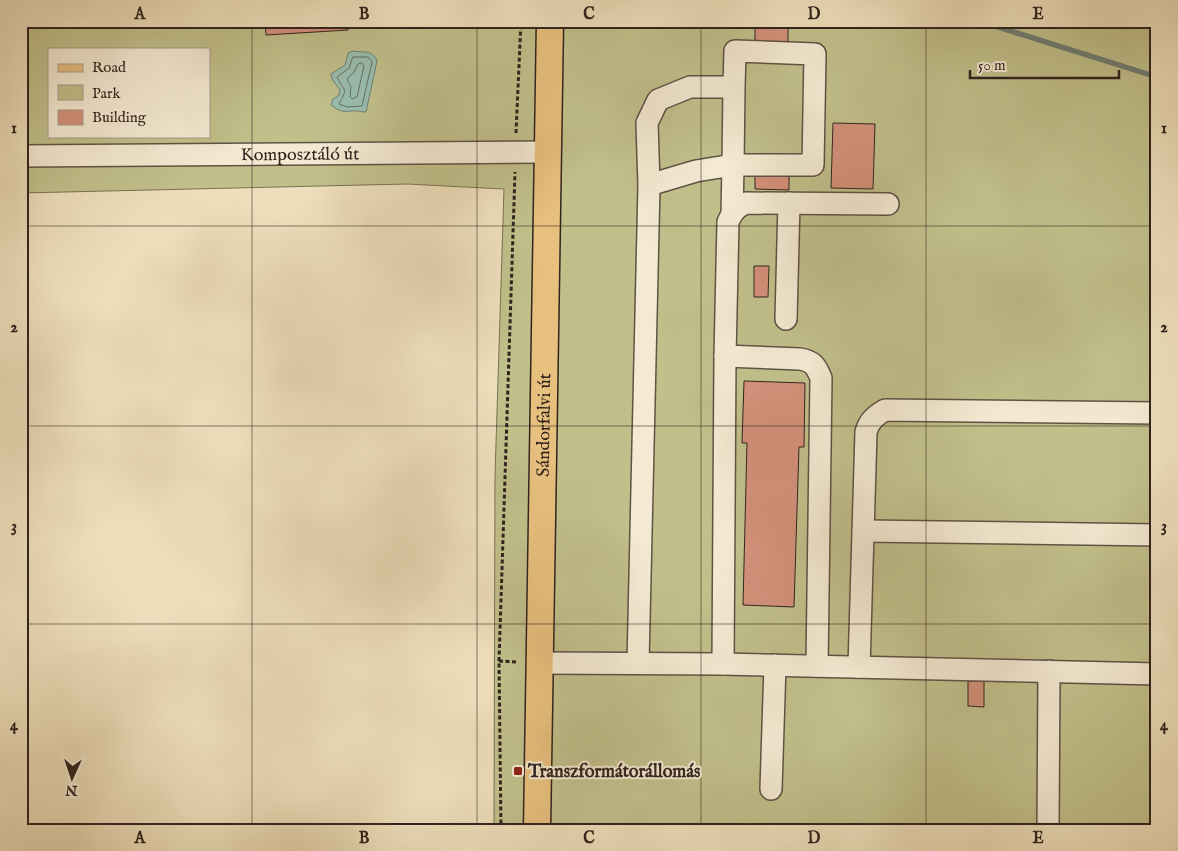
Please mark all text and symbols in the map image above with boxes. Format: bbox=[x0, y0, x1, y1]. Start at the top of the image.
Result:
text: A bbox=[134, 5, 147, 25]
text: B bbox=[359, 5, 370, 25]
text: C bbox=[583, 5, 595, 25]
text: D bbox=[808, 5, 821, 25]
text: E bbox=[1032, 5, 1044, 25]
legend bbox=[48, 48, 210, 138]
scale bar bbox=[970, 48, 1119, 80]
text: 50 m bbox=[978, 56, 1006, 75]
text: Road bbox=[92, 58, 127, 77]
text: Park bbox=[92, 84, 122, 103]
text: Building bbox=[92, 108, 147, 127]
text: 1 bbox=[11, 119, 17, 139]
text: 1 bbox=[1161, 119, 1167, 139]
street label: Komposztáló út bbox=[241, 143, 359, 167]
text: 2 bbox=[10, 318, 18, 338]
text: 2 bbox=[1160, 318, 1168, 338]
street label: Sándorfalvi út bbox=[533, 373, 557, 477]
text: 3 bbox=[11, 517, 17, 537]
text: 3 bbox=[1161, 517, 1167, 537]
text: 4 bbox=[10, 716, 19, 736]
text: 4 bbox=[1160, 716, 1169, 736]
north arrow bbox=[48, 754, 98, 804]
place label: Transzformátorállomás bbox=[527, 761, 701, 784]
marker: Transzformátorállomás bbox=[512, 765, 524, 777]
text: N bbox=[65, 781, 79, 799]
text: A bbox=[134, 829, 147, 849]
text: B bbox=[359, 829, 370, 849]
text: C bbox=[583, 829, 595, 849]
text: D bbox=[808, 829, 821, 849]
text: E bbox=[1032, 829, 1044, 849]

